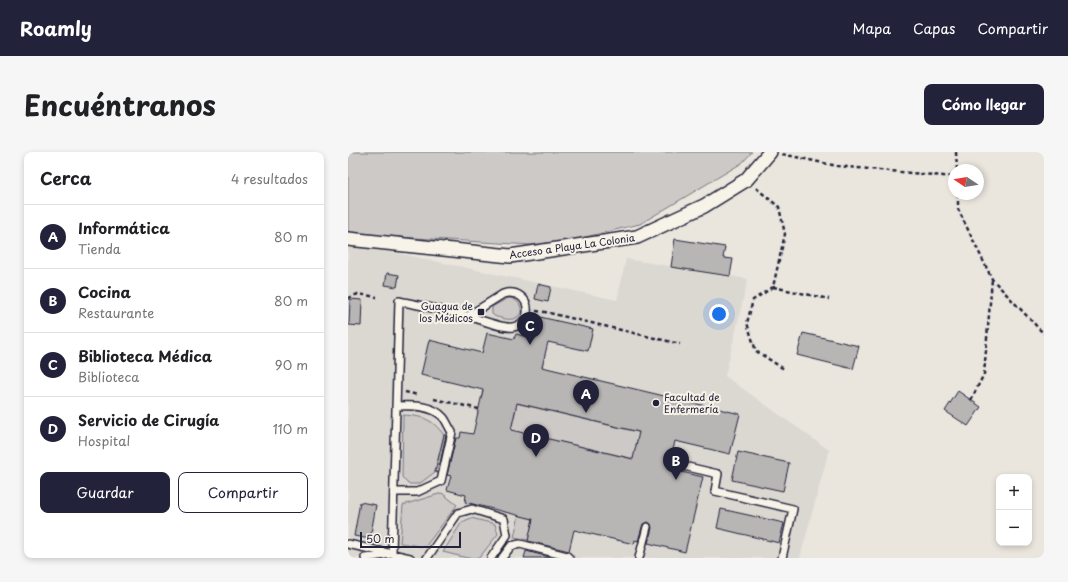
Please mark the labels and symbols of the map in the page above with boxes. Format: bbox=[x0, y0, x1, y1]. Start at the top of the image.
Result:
north arrow bbox=[948, 164, 984, 200]
street label: Acceso a Playa La Colonia bbox=[508, 229, 637, 263]
place label: Guagua de los Médicos bbox=[419, 298, 474, 325]
your location bbox=[709, 304, 729, 324]
marker: Guagua de los Médicos bbox=[476, 307, 486, 317]
pin: C bbox=[517, 312, 543, 345]
pin: A bbox=[573, 380, 599, 413]
place label: Facultad de Enfermería bbox=[664, 389, 720, 416]
marker: Facultad de Enfermería bbox=[651, 398, 661, 408]
pin: D bbox=[523, 424, 549, 457]
pin: B bbox=[663, 447, 689, 480]
scale bar bbox=[360, 530, 461, 549]

